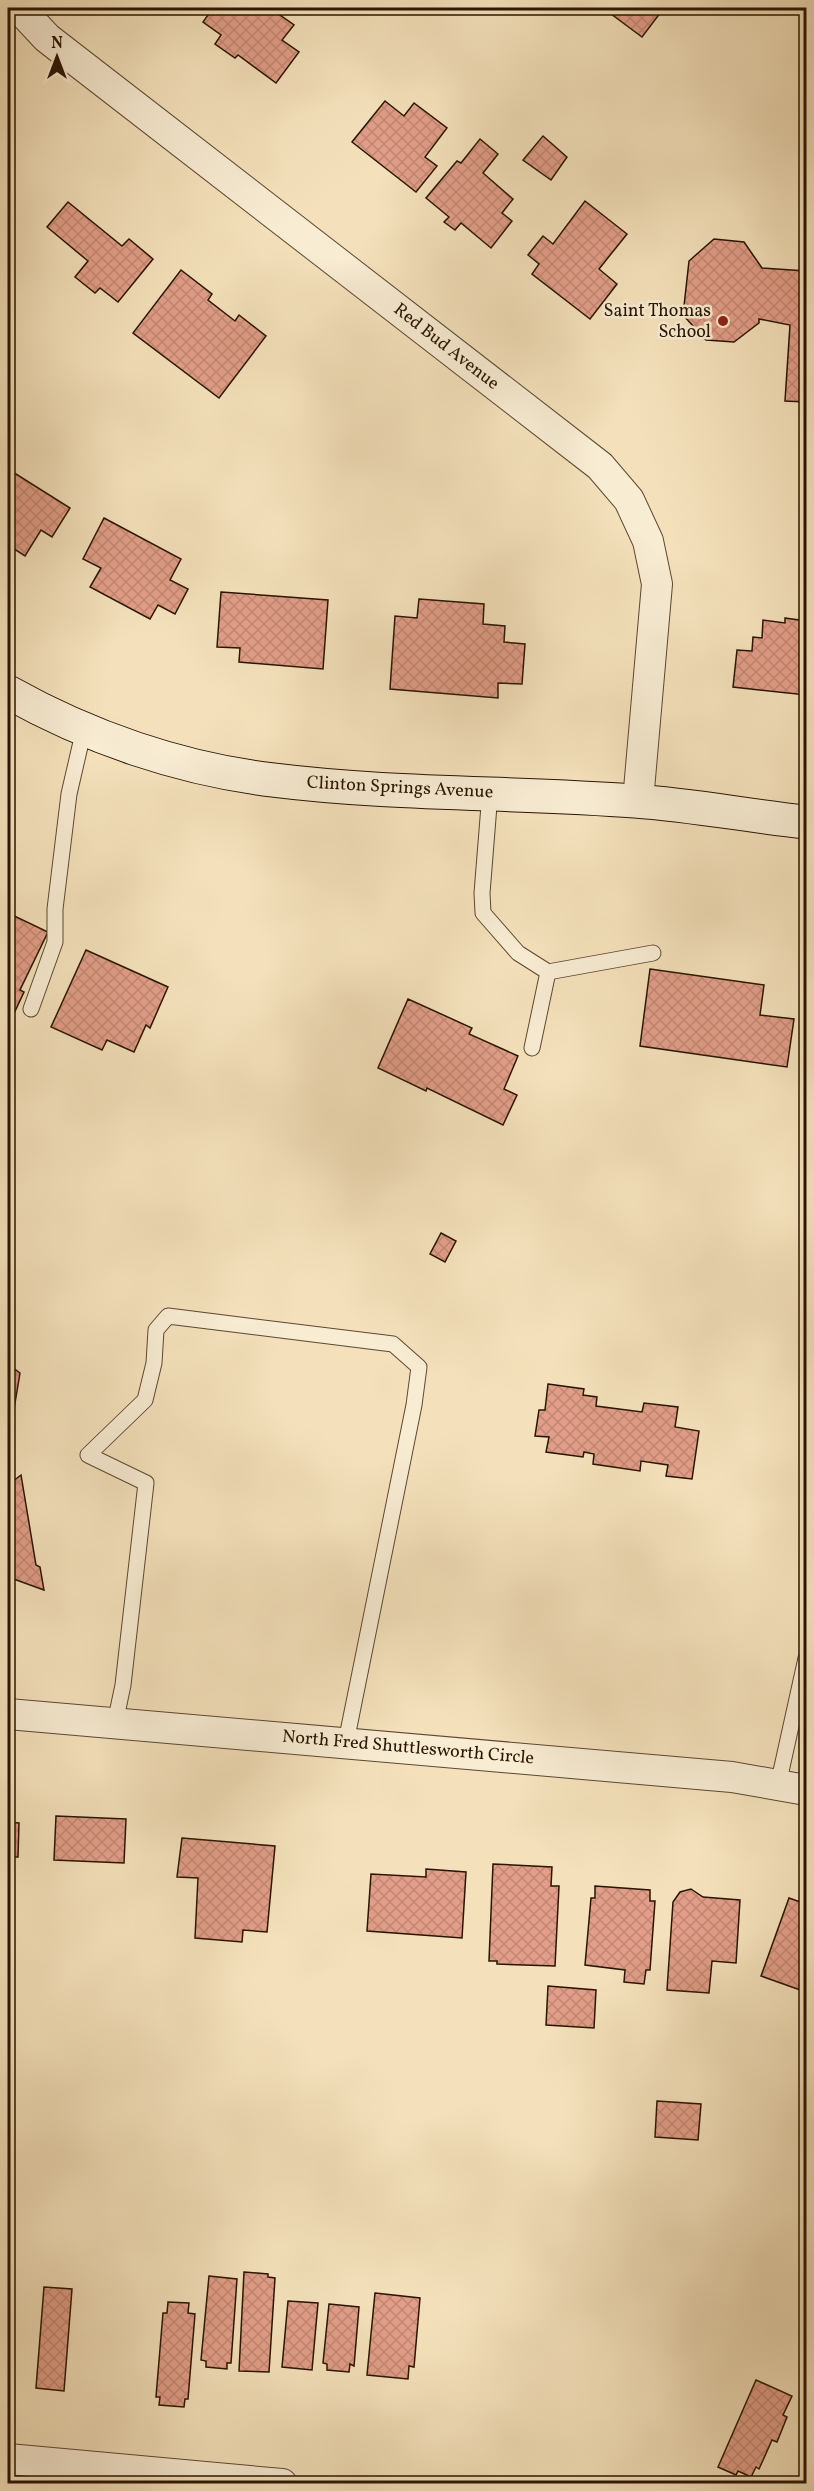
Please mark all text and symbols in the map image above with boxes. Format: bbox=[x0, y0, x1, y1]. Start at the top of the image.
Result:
north arrow bbox=[27, 27, 87, 87]
text: N bbox=[51, 33, 63, 55]
street label: Red Bud Avenue bbox=[388, 298, 504, 396]
place label: Saint Thomas School bbox=[603, 299, 711, 345]
marker: Saint Thomas School bbox=[716, 314, 730, 328]
street label: Clinton Springs Avenue bbox=[306, 771, 494, 805]
street label: North Fred Shuttlesworth Circle bbox=[281, 1725, 535, 1771]

